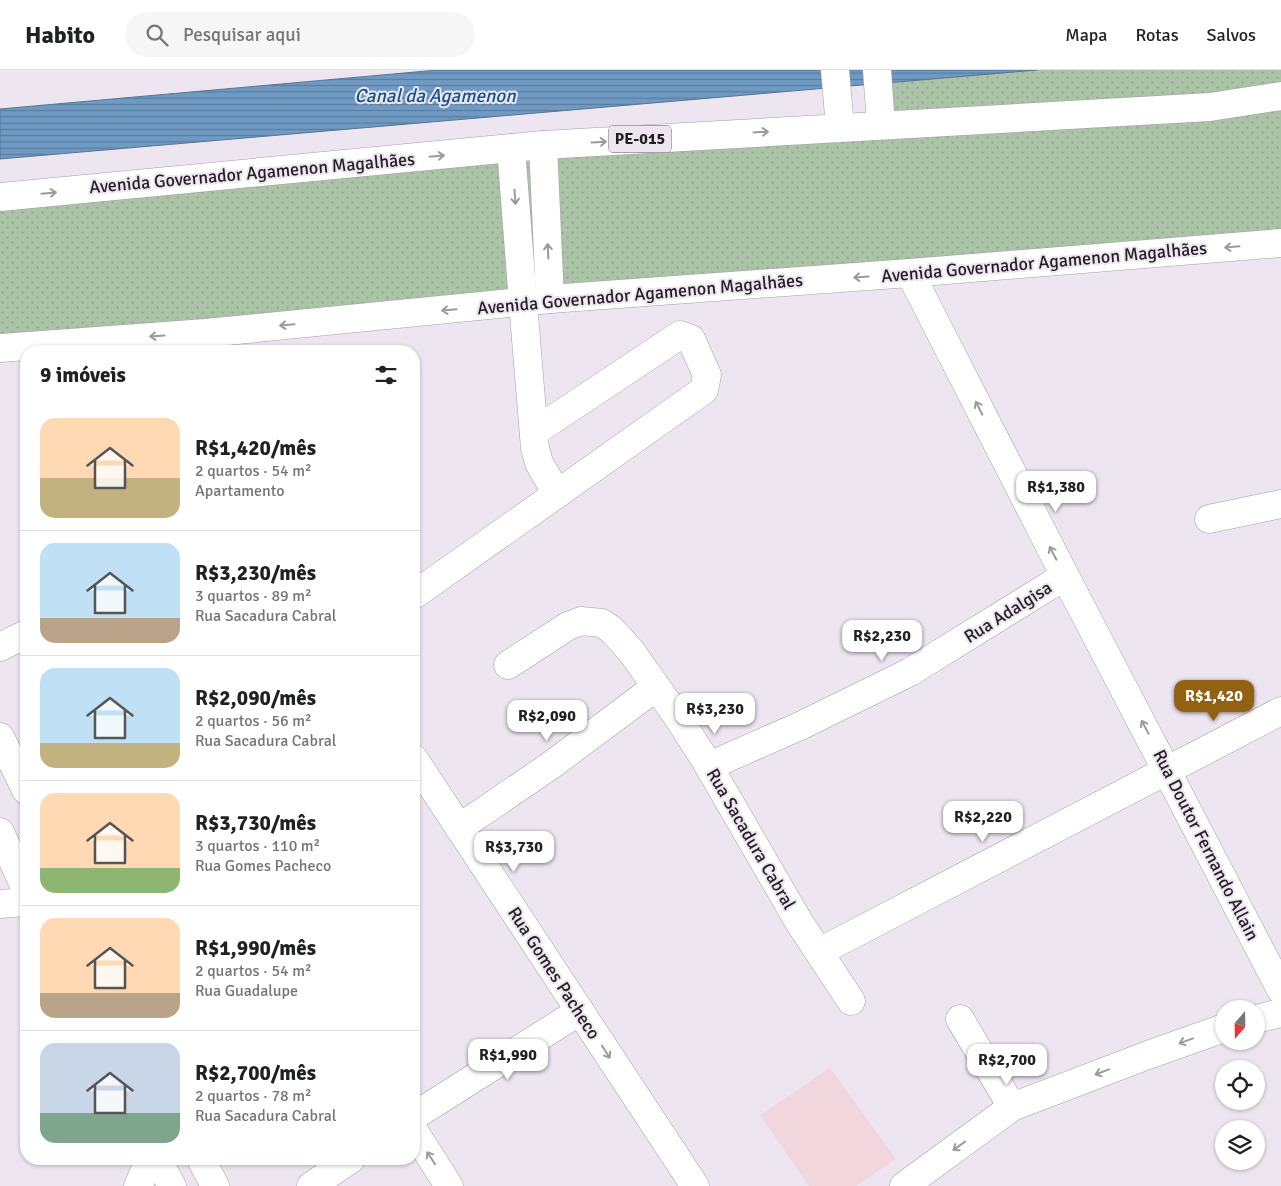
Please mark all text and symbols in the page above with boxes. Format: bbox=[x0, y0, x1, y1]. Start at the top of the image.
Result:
search box bbox=[125, 12, 475, 57]
text: Habito bbox=[25, 20, 95, 50]
icon: search bbox=[143, 21, 171, 49]
text: Pesquisar aqui bbox=[183, 23, 301, 47]
text: Mapa bbox=[1065, 24, 1108, 46]
text: Rotas bbox=[1136, 24, 1179, 46]
text: Salvos bbox=[1207, 24, 1256, 46]
water label: Canal da Agamenon bbox=[354, 84, 516, 108]
road number: PE-015 bbox=[609, 126, 671, 152]
one-way arrow bbox=[753, 127, 769, 136]
one-way arrow bbox=[590, 137, 606, 146]
street label: Avenida Governador Agamenon Magalhães bbox=[88, 148, 416, 198]
one-way arrow bbox=[428, 151, 444, 160]
one-way arrow bbox=[40, 188, 56, 198]
one-way arrow bbox=[510, 189, 520, 205]
street label: Avenida Governador Agamenon Magalhães bbox=[880, 237, 1208, 287]
one-way arrow bbox=[1225, 242, 1241, 252]
one-way arrow bbox=[543, 243, 552, 259]
street label: Avenida Governador Agamenon Magalhães bbox=[476, 269, 804, 319]
one-way arrow bbox=[853, 272, 869, 281]
one-way arrow bbox=[441, 305, 457, 314]
one-way arrow bbox=[280, 320, 296, 330]
one-way arrow bbox=[149, 332, 165, 341]
icon: filters bbox=[372, 361, 400, 389]
text: 9 imóveis bbox=[40, 362, 126, 388]
one-way arrow bbox=[974, 401, 983, 416]
text: R$1,420/mês bbox=[195, 435, 316, 461]
icon: home bbox=[80, 438, 140, 498]
text: 2 quartos · 54 m² bbox=[195, 461, 312, 481]
pin: R$1,380 bbox=[1010, 470, 1102, 513]
text: R$1,380 bbox=[1027, 477, 1085, 497]
text: Apartamento bbox=[195, 481, 285, 501]
one-way arrow bbox=[1048, 545, 1058, 560]
text: R$3,230/mês bbox=[195, 560, 316, 586]
icon: home bbox=[80, 563, 140, 623]
street label: Rua Adalgisa bbox=[960, 576, 1056, 648]
text: 3 quartos · 89 m² bbox=[195, 586, 312, 606]
text: Rua Sacadura Cabral bbox=[195, 606, 337, 626]
pin: R$2,230 bbox=[836, 620, 928, 662]
text: R$2,230 bbox=[853, 626, 911, 646]
pin: R$1,420 bbox=[1168, 680, 1260, 722]
text: R$2,090/mês bbox=[195, 685, 316, 711]
text: R$1,420 bbox=[1185, 686, 1243, 706]
icon: home bbox=[80, 688, 140, 748]
pin: R$3,230 bbox=[669, 692, 761, 735]
text: R$3,230 bbox=[686, 699, 744, 719]
pin: R$2,090 bbox=[501, 700, 593, 742]
text: R$2,090 bbox=[518, 706, 576, 726]
text: 2 quartos · 56 m² bbox=[195, 711, 312, 731]
one-way arrow bbox=[1140, 720, 1150, 735]
text: Rua Sacadura Cabral bbox=[195, 731, 337, 751]
street label: Rua Doutor Fernando Allain bbox=[1148, 746, 1264, 944]
street label: Rua Sacadura Cabral bbox=[702, 765, 800, 913]
pin: R$2,220 bbox=[937, 800, 1029, 843]
text: R$2,220 bbox=[954, 807, 1012, 827]
text: R$3,730/mês bbox=[195, 810, 316, 836]
icon: home bbox=[80, 813, 140, 873]
pin: R$3,730 bbox=[468, 830, 560, 873]
text: 3 quartos · 110 m² bbox=[195, 836, 320, 856]
text: R$3,730 bbox=[485, 837, 543, 857]
text: Rua Gomes Pacheco bbox=[195, 856, 331, 876]
street label: Rua Gomes Pacheco bbox=[503, 903, 605, 1043]
text: R$1,990/mês bbox=[195, 935, 316, 961]
icon: home bbox=[80, 938, 140, 998]
text: 2 quartos · 54 m² bbox=[195, 961, 312, 981]
text: Rua Guadalupe bbox=[195, 981, 298, 1001]
north arrow bbox=[1215, 1000, 1265, 1050]
map controls bbox=[1215, 1000, 1265, 1170]
one-way arrow bbox=[1178, 1037, 1194, 1046]
pin: R$1,990 bbox=[462, 1038, 554, 1081]
pin: R$2,700 bbox=[961, 1044, 1053, 1086]
text: R$1,990 bbox=[479, 1045, 537, 1065]
one-way arrow bbox=[601, 1045, 611, 1059]
text: R$2,700 bbox=[978, 1050, 1036, 1070]
text: R$2,700/mês bbox=[195, 1060, 316, 1086]
button: locate bbox=[1215, 1060, 1265, 1110]
icon: home bbox=[80, 1063, 140, 1123]
one-way arrow bbox=[1095, 1068, 1110, 1077]
text: 2 quartos · 78 m² bbox=[195, 1086, 312, 1106]
text: Rua Sacadura Cabral bbox=[195, 1106, 337, 1126]
button: layers bbox=[1215, 1120, 1265, 1170]
one-way arrow bbox=[952, 1141, 966, 1151]
one-way arrow bbox=[426, 1152, 436, 1166]

